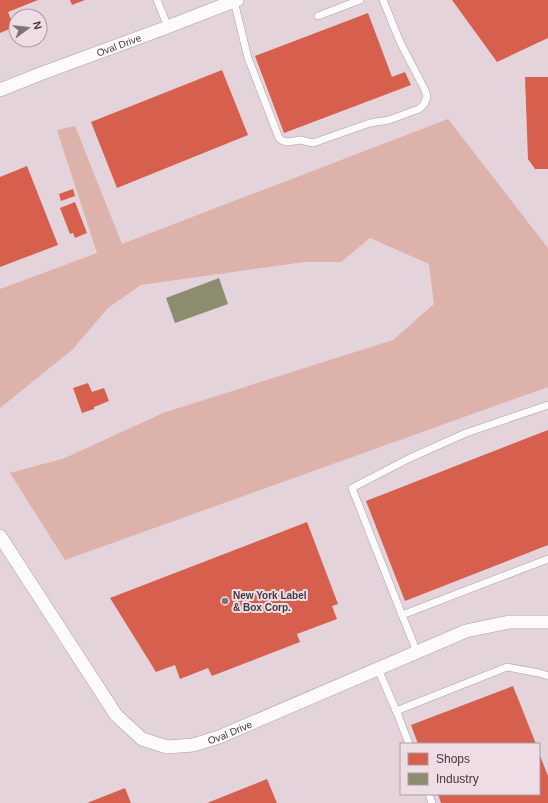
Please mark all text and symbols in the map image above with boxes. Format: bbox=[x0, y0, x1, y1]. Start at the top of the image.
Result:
north arrow bbox=[8, 8, 48, 48]
text: N bbox=[31, 20, 44, 31]
street label: Oval Drive bbox=[95, 32, 143, 58]
place label: New York Label & Box Corp. bbox=[233, 590, 307, 613]
marker: New York Label & Box Corp. bbox=[220, 596, 230, 606]
street label: Oval Drive bbox=[206, 718, 254, 746]
legend bbox=[400, 743, 540, 795]
text: Shops bbox=[436, 752, 470, 766]
text: Industry bbox=[436, 772, 479, 786]

